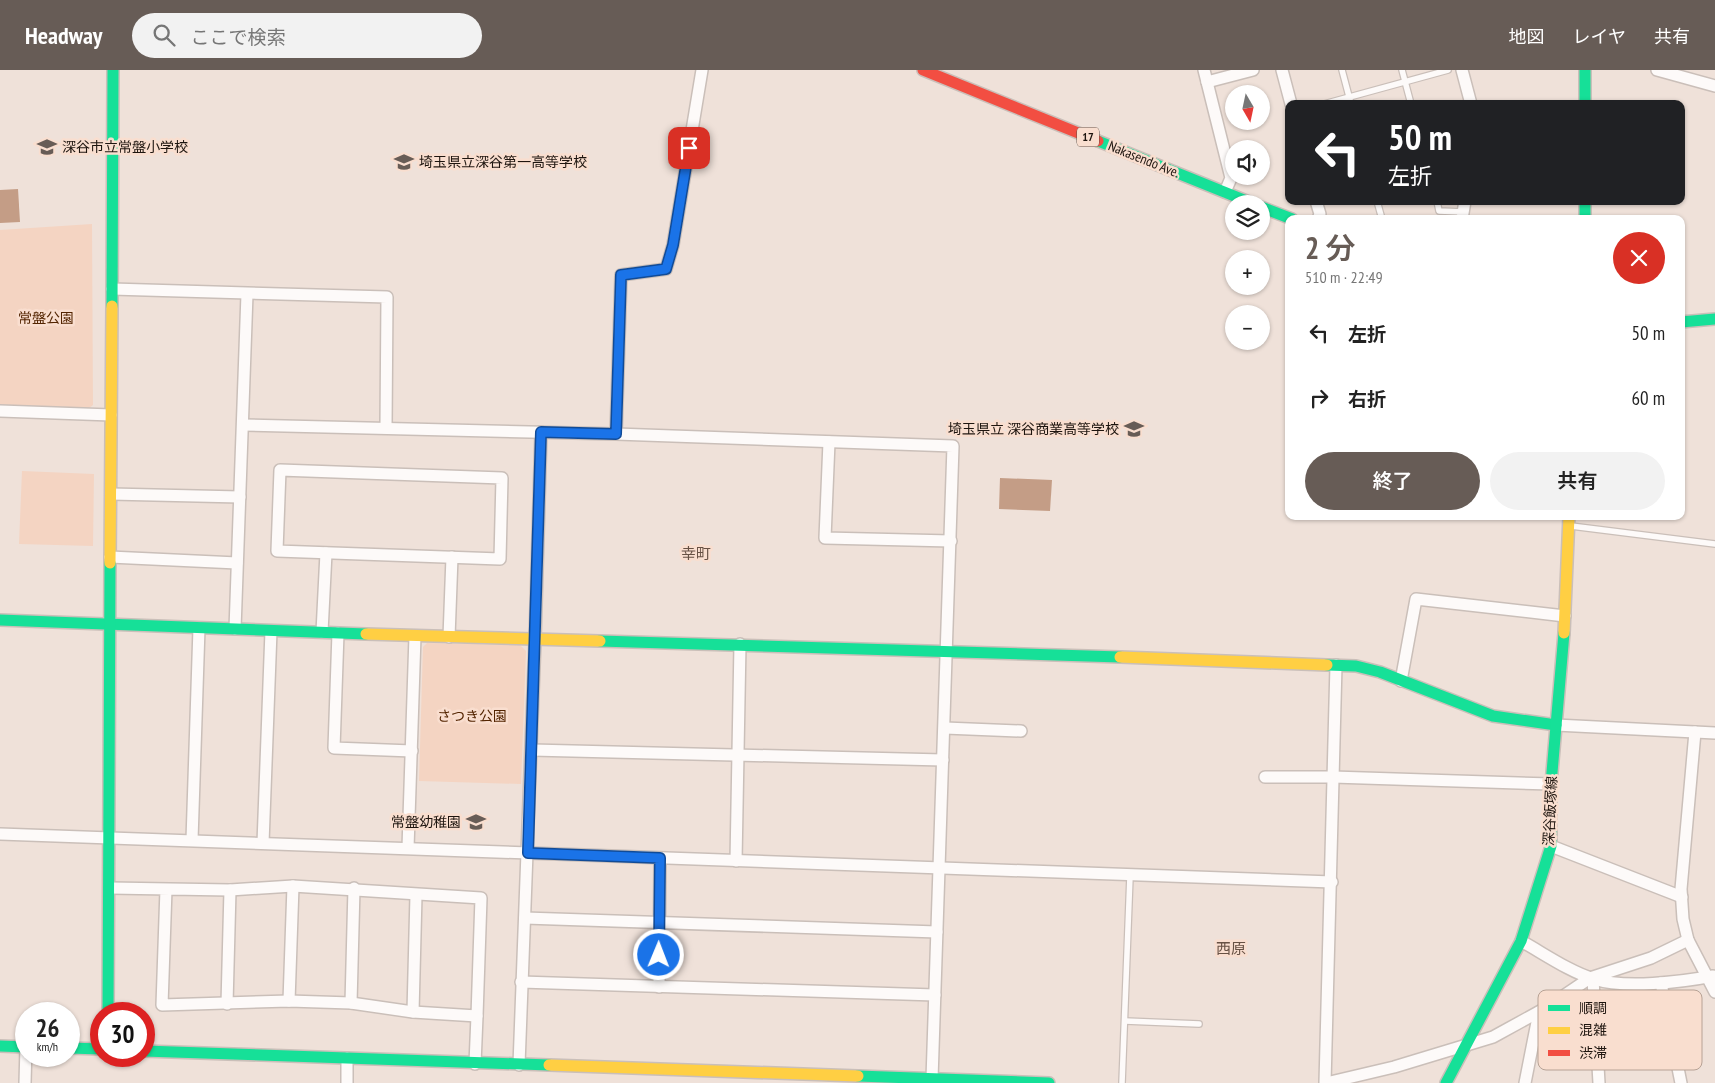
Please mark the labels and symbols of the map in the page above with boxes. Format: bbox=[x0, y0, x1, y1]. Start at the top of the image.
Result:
north arrow bbox=[1225, 85, 1270, 130]
pin bbox=[668, 127, 710, 169]
road number: 17 bbox=[1077, 128, 1099, 146]
school or university icon: 深谷市立常盤小学校 bbox=[36, 136, 58, 158]
street label: Nakasendo Ave. bbox=[1106, 137, 1182, 181]
place label: 深谷市立常盤小学校 bbox=[62, 138, 188, 156]
school or university icon: 埼玉県立深谷第一高等学校 bbox=[393, 151, 415, 173]
place label: 埼玉県立深谷第一高等学校 bbox=[419, 153, 587, 171]
park label: 常盤公園 bbox=[18, 309, 74, 327]
school or university icon: 埼玉県立 深谷商業高等学校 bbox=[1123, 418, 1145, 440]
place label: 埼玉県立 深谷商業高等学校 bbox=[948, 420, 1119, 438]
district label: 幸町 bbox=[681, 544, 711, 563]
park label: さつき公園 bbox=[437, 707, 507, 725]
street label: 深谷飯塚線 bbox=[1539, 776, 1561, 846]
school or university icon: 常盤幼稚園 bbox=[465, 811, 487, 833]
place label: 常盤幼稚園 bbox=[391, 813, 461, 831]
position arrow bbox=[632, 928, 684, 980]
district label: 西原 bbox=[1216, 939, 1246, 958]
legend bbox=[1538, 990, 1702, 1070]
text: 順調 bbox=[1579, 999, 1607, 1017]
speed limit sign: 30 bbox=[90, 1002, 155, 1067]
text: 混雑 bbox=[1579, 1021, 1607, 1039]
text: 渋滞 bbox=[1579, 1044, 1607, 1062]

